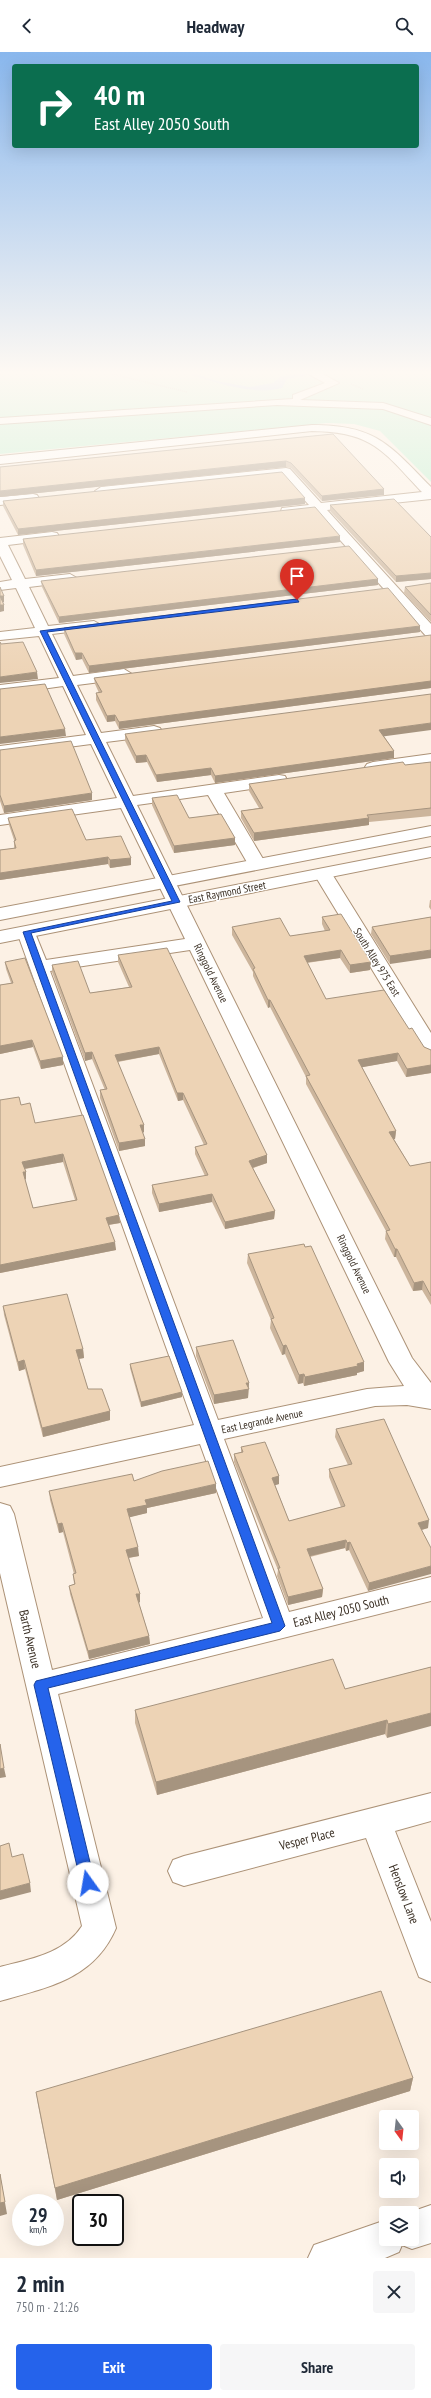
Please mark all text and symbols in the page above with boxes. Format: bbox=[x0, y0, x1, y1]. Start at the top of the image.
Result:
icon: back bbox=[16, 15, 38, 37]
text: Headway bbox=[186, 15, 245, 38]
icon: search bbox=[393, 15, 415, 37]
text: 40 m bbox=[94, 76, 145, 113]
icon: right bbox=[28, 80, 80, 132]
text: East Alley 2050 South bbox=[94, 112, 230, 135]
pin bbox=[280, 559, 314, 600]
icon: arrive bbox=[286, 565, 308, 587]
street label: East Raymond Street bbox=[187, 878, 267, 906]
street label: South Alley 975 East bbox=[350, 925, 404, 999]
street label: Ringgold Avenue bbox=[191, 941, 232, 1005]
street label: Ringgold Avenue bbox=[334, 1232, 375, 1296]
street label: East Legrande Avenue bbox=[220, 1405, 304, 1436]
street label: East Alley 2050 South bbox=[291, 1591, 391, 1631]
street label: Barth Avenue bbox=[15, 1608, 45, 1670]
street label: Vesper Place bbox=[277, 1824, 336, 1854]
position arrow bbox=[67, 1862, 109, 1904]
street label: Henslow Lane bbox=[385, 1862, 423, 1926]
north arrow bbox=[379, 2110, 419, 2150]
map controls bbox=[379, 2110, 419, 2246]
button: sound bbox=[379, 2158, 419, 2198]
speed limit sign: 30 bbox=[72, 2194, 124, 2246]
text: 29 bbox=[28, 2202, 48, 2228]
button: layers bbox=[379, 2206, 419, 2246]
text: km/h bbox=[29, 2223, 47, 2236]
text: 2 min bbox=[16, 2268, 64, 2299]
button: close bbox=[373, 2271, 415, 2313]
text: 750 m · 21:26 bbox=[16, 2299, 79, 2316]
button: Exit bbox=[16, 2344, 212, 2390]
button: Share bbox=[220, 2344, 415, 2390]

